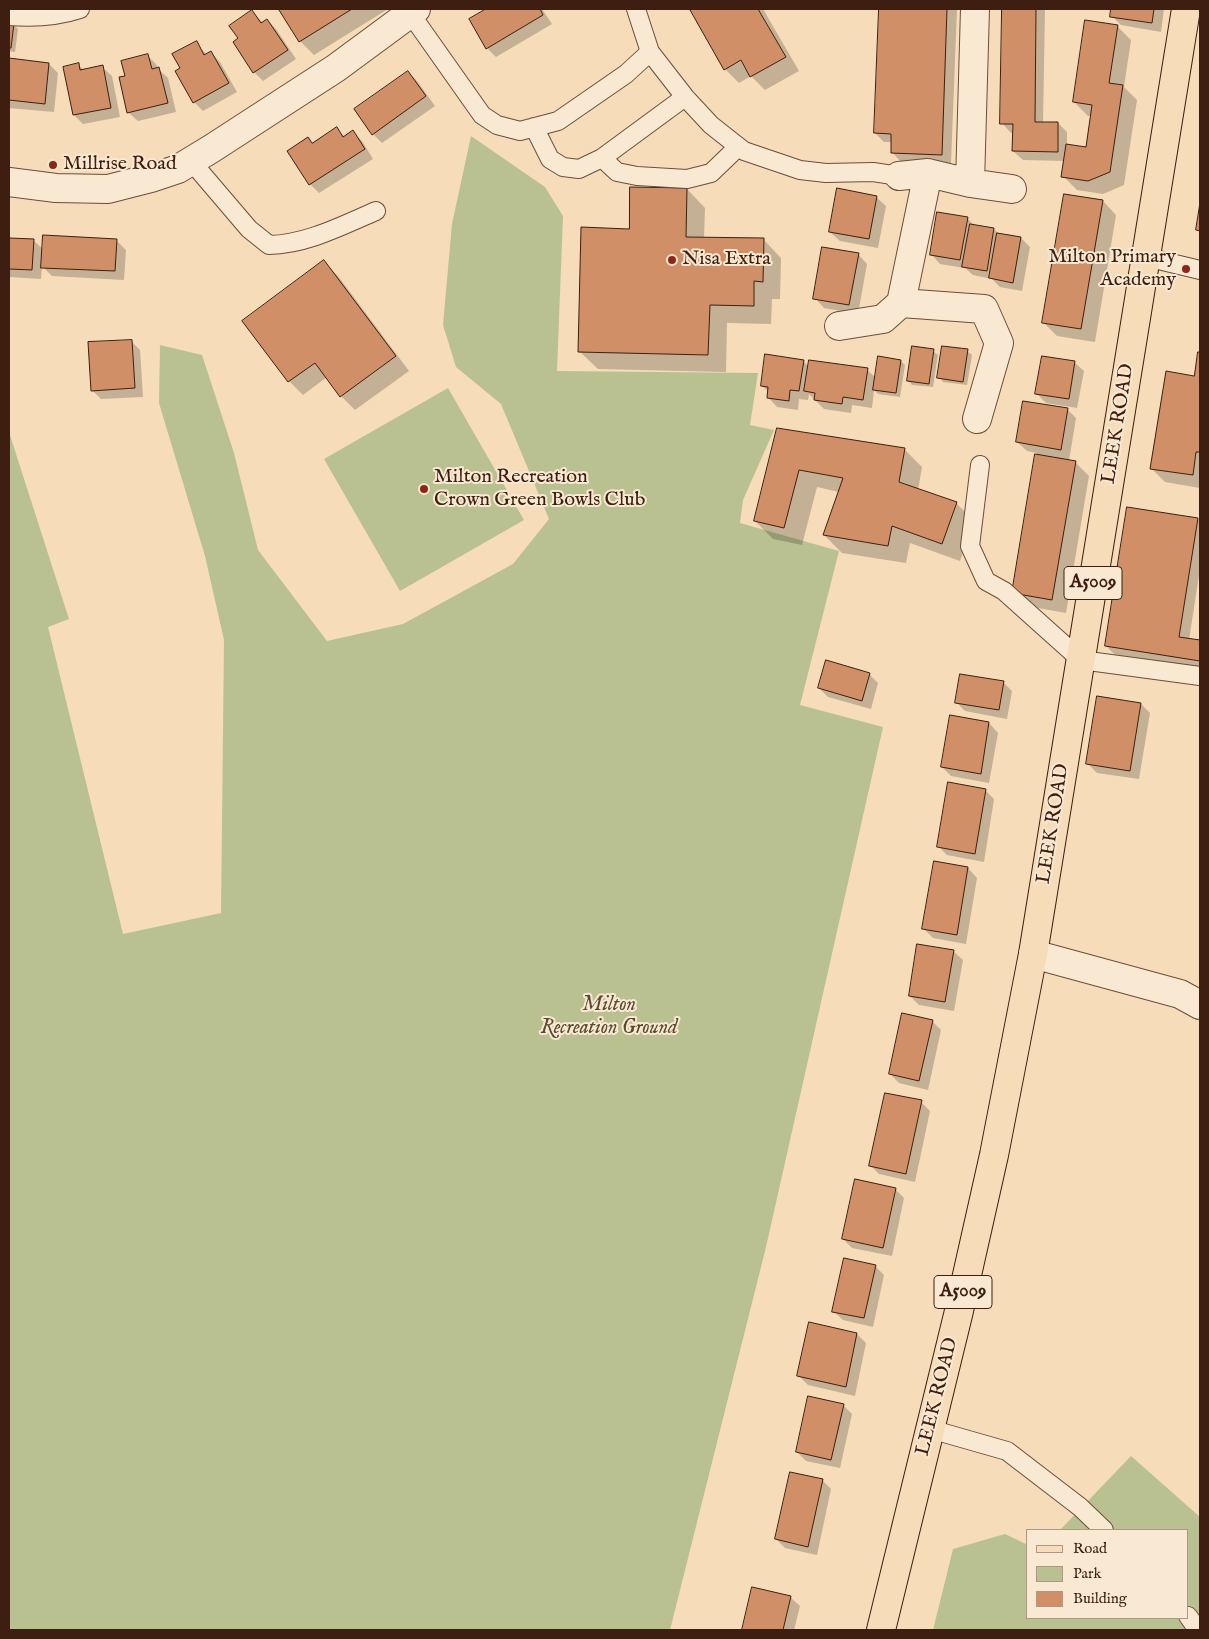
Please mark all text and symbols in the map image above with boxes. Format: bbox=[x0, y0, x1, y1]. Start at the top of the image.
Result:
place label: Millrise Road bbox=[63, 153, 177, 177]
marker: Millrise Road bbox=[47, 159, 59, 171]
place label: Milton Primary Academy bbox=[1048, 246, 1176, 293]
place label: Nisa Extra bbox=[682, 248, 771, 272]
marker: Nisa Extra bbox=[666, 254, 678, 266]
marker: Milton Primary Academy bbox=[1180, 263, 1192, 275]
street label: LEEK ROAD bbox=[1098, 362, 1140, 486]
place label: Milton Recreation Crown Green Bowls Club bbox=[434, 466, 645, 513]
marker: Milton Recreation Crown Green Bowls Club bbox=[418, 483, 430, 495]
road number: A5009 bbox=[1064, 566, 1122, 600]
street label: LEEK ROAD bbox=[1033, 762, 1075, 886]
park label: Milton Recreation Ground bbox=[541, 994, 677, 1041]
road number: A5009 bbox=[934, 1275, 992, 1308]
street label: LEEK ROAD bbox=[912, 1335, 964, 1459]
legend bbox=[1026, 1529, 1189, 1619]
text: Road bbox=[1073, 1539, 1107, 1558]
text: Park bbox=[1073, 1564, 1102, 1583]
text: Building bbox=[1073, 1589, 1127, 1608]

